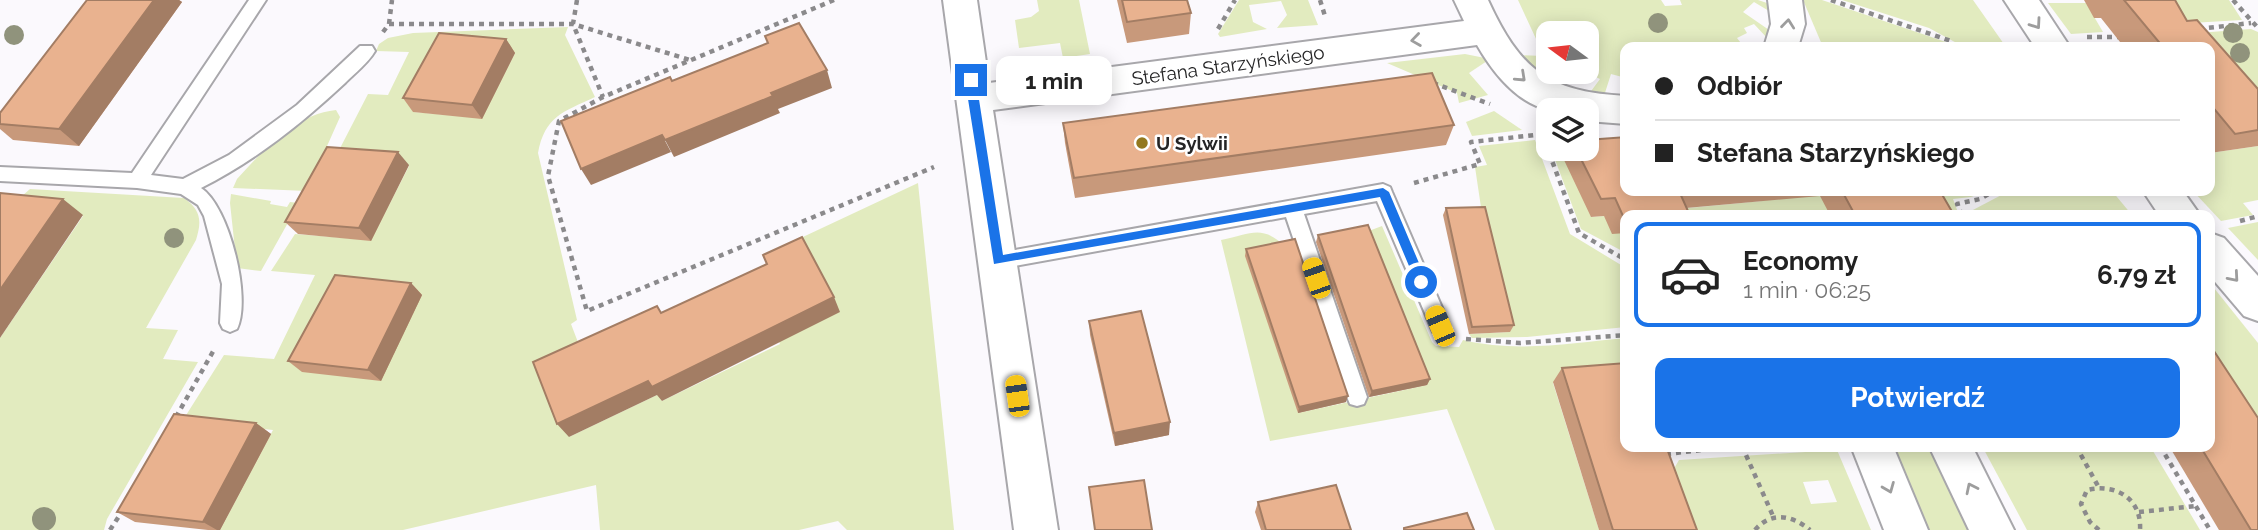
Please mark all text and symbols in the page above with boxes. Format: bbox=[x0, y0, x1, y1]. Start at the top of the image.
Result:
one-way arrow bbox=[2028, 16, 2040, 29]
one-way arrow bbox=[1780, 18, 1795, 30]
north arrow bbox=[1536, 21, 1600, 84]
map controls bbox=[1536, 21, 1599, 161]
one-way arrow bbox=[1410, 33, 1422, 48]
street label: Stefana Starzyńskiego bbox=[1130, 41, 1326, 89]
callout: 1 min bbox=[996, 56, 1111, 104]
route end bbox=[955, 64, 987, 96]
text: 1 min bbox=[1025, 67, 1083, 94]
one-way arrow bbox=[1513, 69, 1526, 81]
text: Odbiór bbox=[1697, 71, 1782, 101]
button: layers bbox=[1536, 98, 1599, 161]
place label: U Sylwii bbox=[1156, 132, 1228, 154]
marker: U Sylwii bbox=[1134, 135, 1150, 151]
text: Stefana Starzyńskiego bbox=[1697, 138, 1974, 168]
icon: car bbox=[1659, 243, 1722, 306]
text: Economy bbox=[1743, 246, 1858, 276]
car bbox=[1300, 255, 1333, 301]
text: 6.79 zł bbox=[2097, 260, 2176, 290]
route start bbox=[1405, 266, 1437, 298]
one-way arrow bbox=[2226, 268, 2238, 281]
text: 1 min · 06:25 bbox=[1743, 276, 1871, 303]
car bbox=[1423, 303, 1458, 349]
button: Potwierdź bbox=[1655, 358, 2180, 438]
car bbox=[1004, 374, 1031, 418]
one-way arrow bbox=[1881, 481, 1895, 493]
one-way arrow bbox=[1965, 483, 1979, 495]

